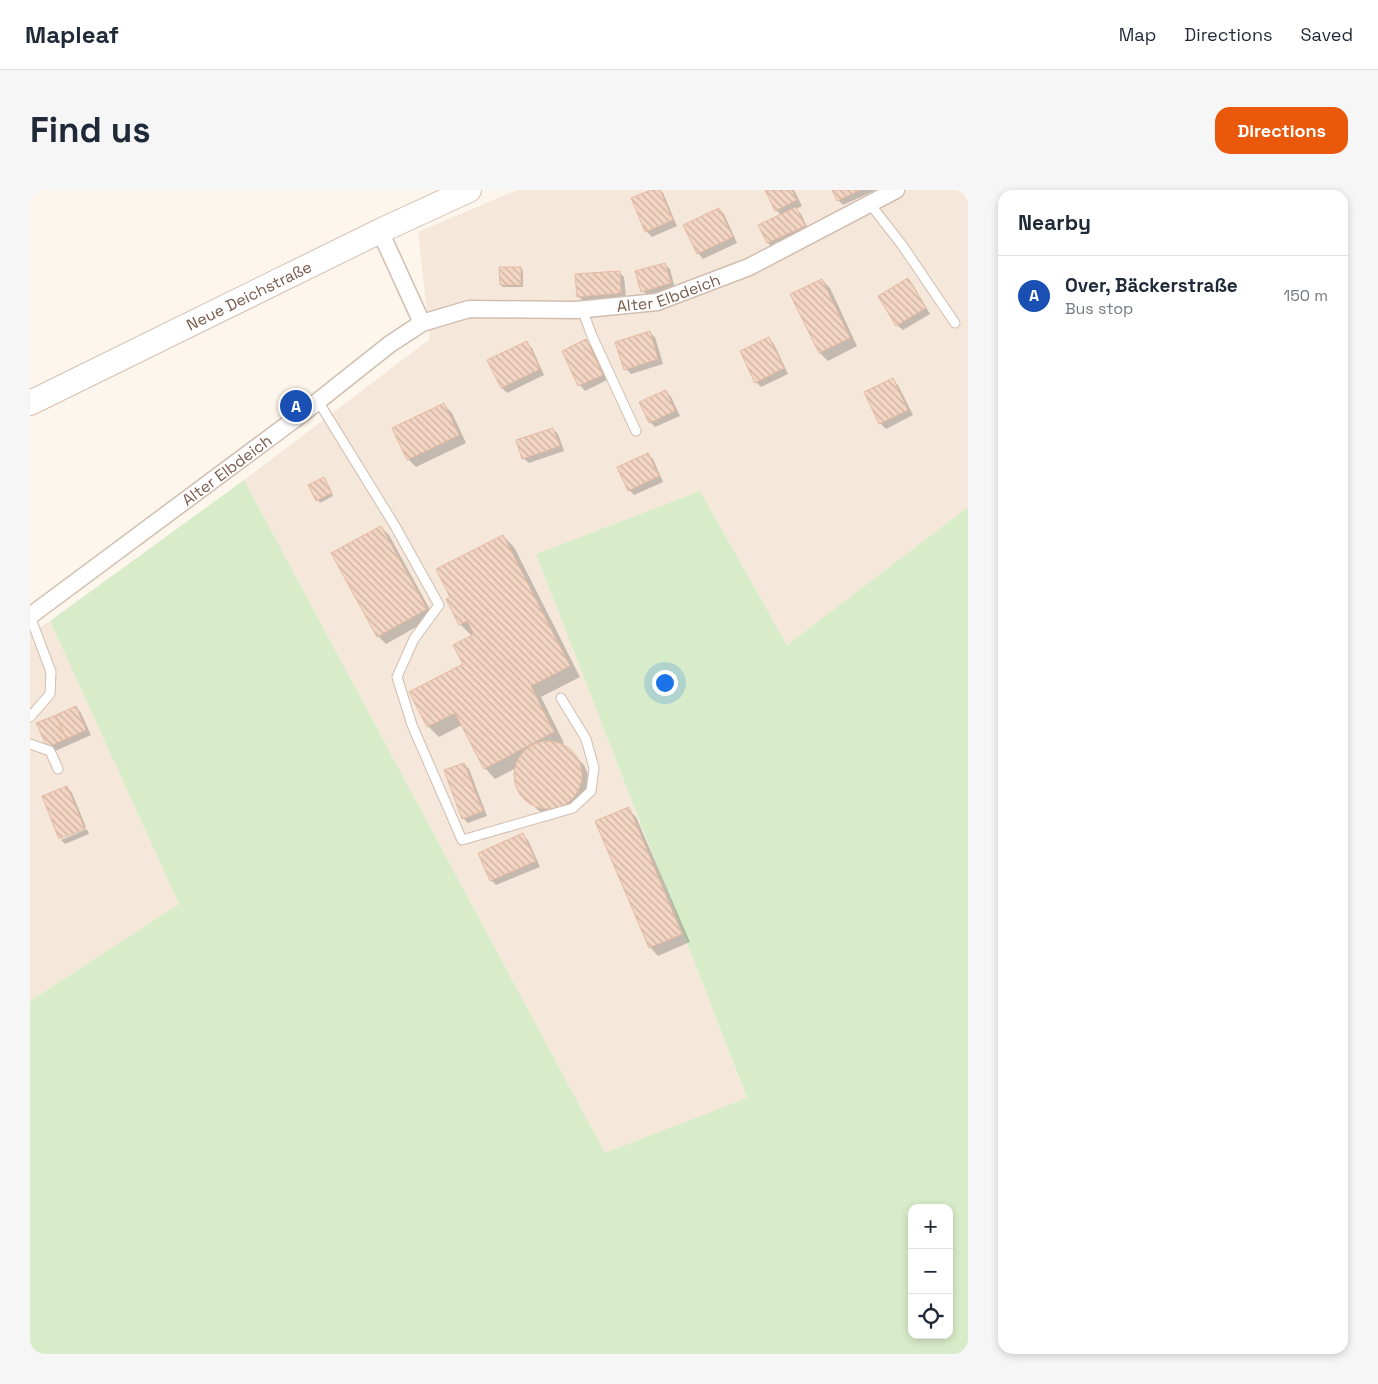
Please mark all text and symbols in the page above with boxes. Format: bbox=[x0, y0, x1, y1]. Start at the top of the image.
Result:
text: Mapleaf bbox=[25, 19, 119, 50]
text: Map bbox=[1119, 23, 1156, 46]
text: Directions bbox=[1184, 23, 1273, 46]
text: Saved bbox=[1301, 23, 1353, 46]
button: Directions bbox=[1215, 107, 1348, 154]
text: Find us bbox=[30, 108, 151, 152]
text: Nearby bbox=[1018, 209, 1091, 236]
street label: Neue Deichstraße bbox=[183, 256, 315, 335]
street label: Alter Elbdeich bbox=[616, 269, 723, 316]
text: Over, Bäckerstraße bbox=[1065, 273, 1238, 298]
text: A bbox=[1029, 285, 1039, 306]
text: 150 m bbox=[1284, 285, 1328, 306]
text: Bus stop bbox=[1065, 298, 1133, 319]
pin: A bbox=[280, 387, 312, 425]
street label: Alter Elbdeich bbox=[177, 429, 276, 510]
your location bbox=[652, 670, 678, 696]
map controls bbox=[908, 1204, 953, 1339]
button: + bbox=[908, 1204, 953, 1249]
button: − bbox=[908, 1249, 953, 1294]
button: locate bbox=[908, 1294, 953, 1339]

